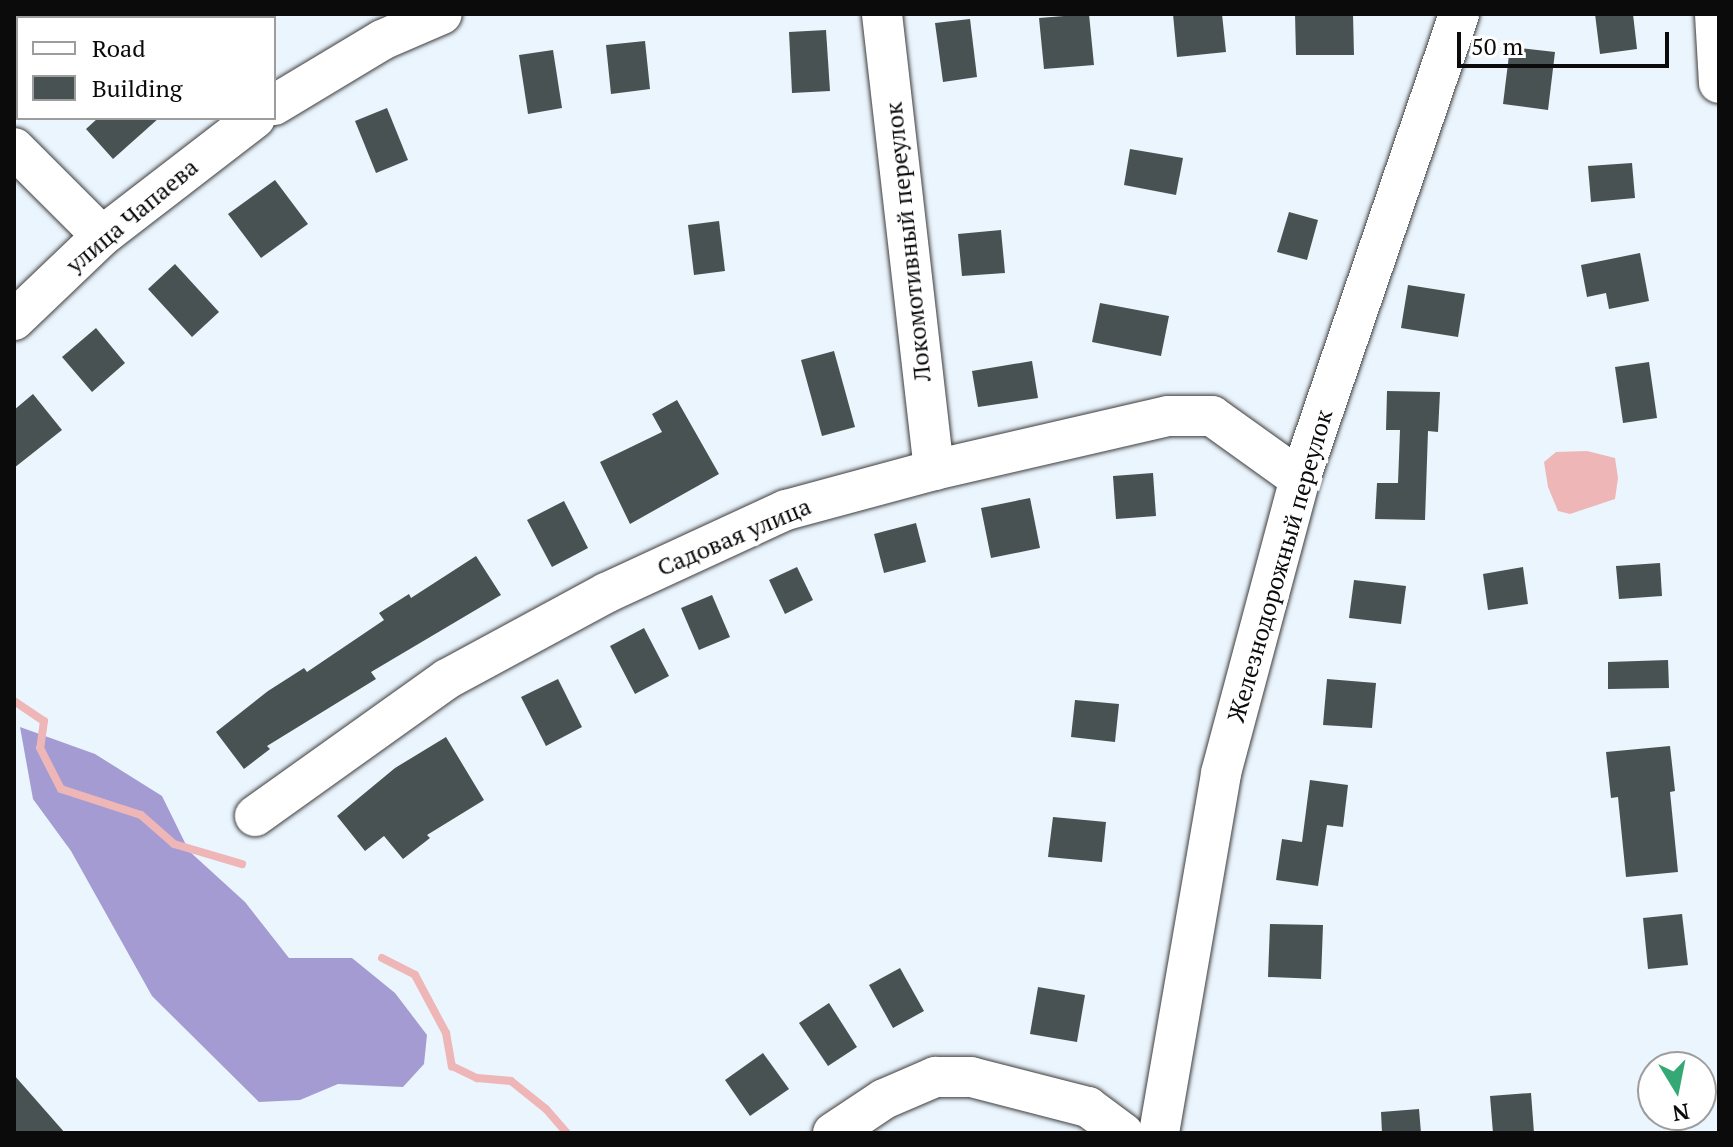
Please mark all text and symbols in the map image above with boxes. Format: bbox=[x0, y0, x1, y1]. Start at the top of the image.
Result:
legend bbox=[16, 16, 276, 120]
scale bar bbox=[1461, 16, 1673, 66]
text: 50 m bbox=[1471, 30, 1523, 62]
text: Road bbox=[92, 32, 146, 64]
text: Building bbox=[92, 72, 182, 104]
street label: Локомотивный переулок bbox=[879, 101, 937, 383]
street label: улица Чапаева bbox=[60, 153, 204, 279]
street label: Железнодорожный переулок bbox=[1221, 406, 1339, 726]
street label: Садовая улица bbox=[653, 492, 815, 582]
north arrow bbox=[1637, 1051, 1717, 1131]
text: N bbox=[1670, 1097, 1692, 1129]

